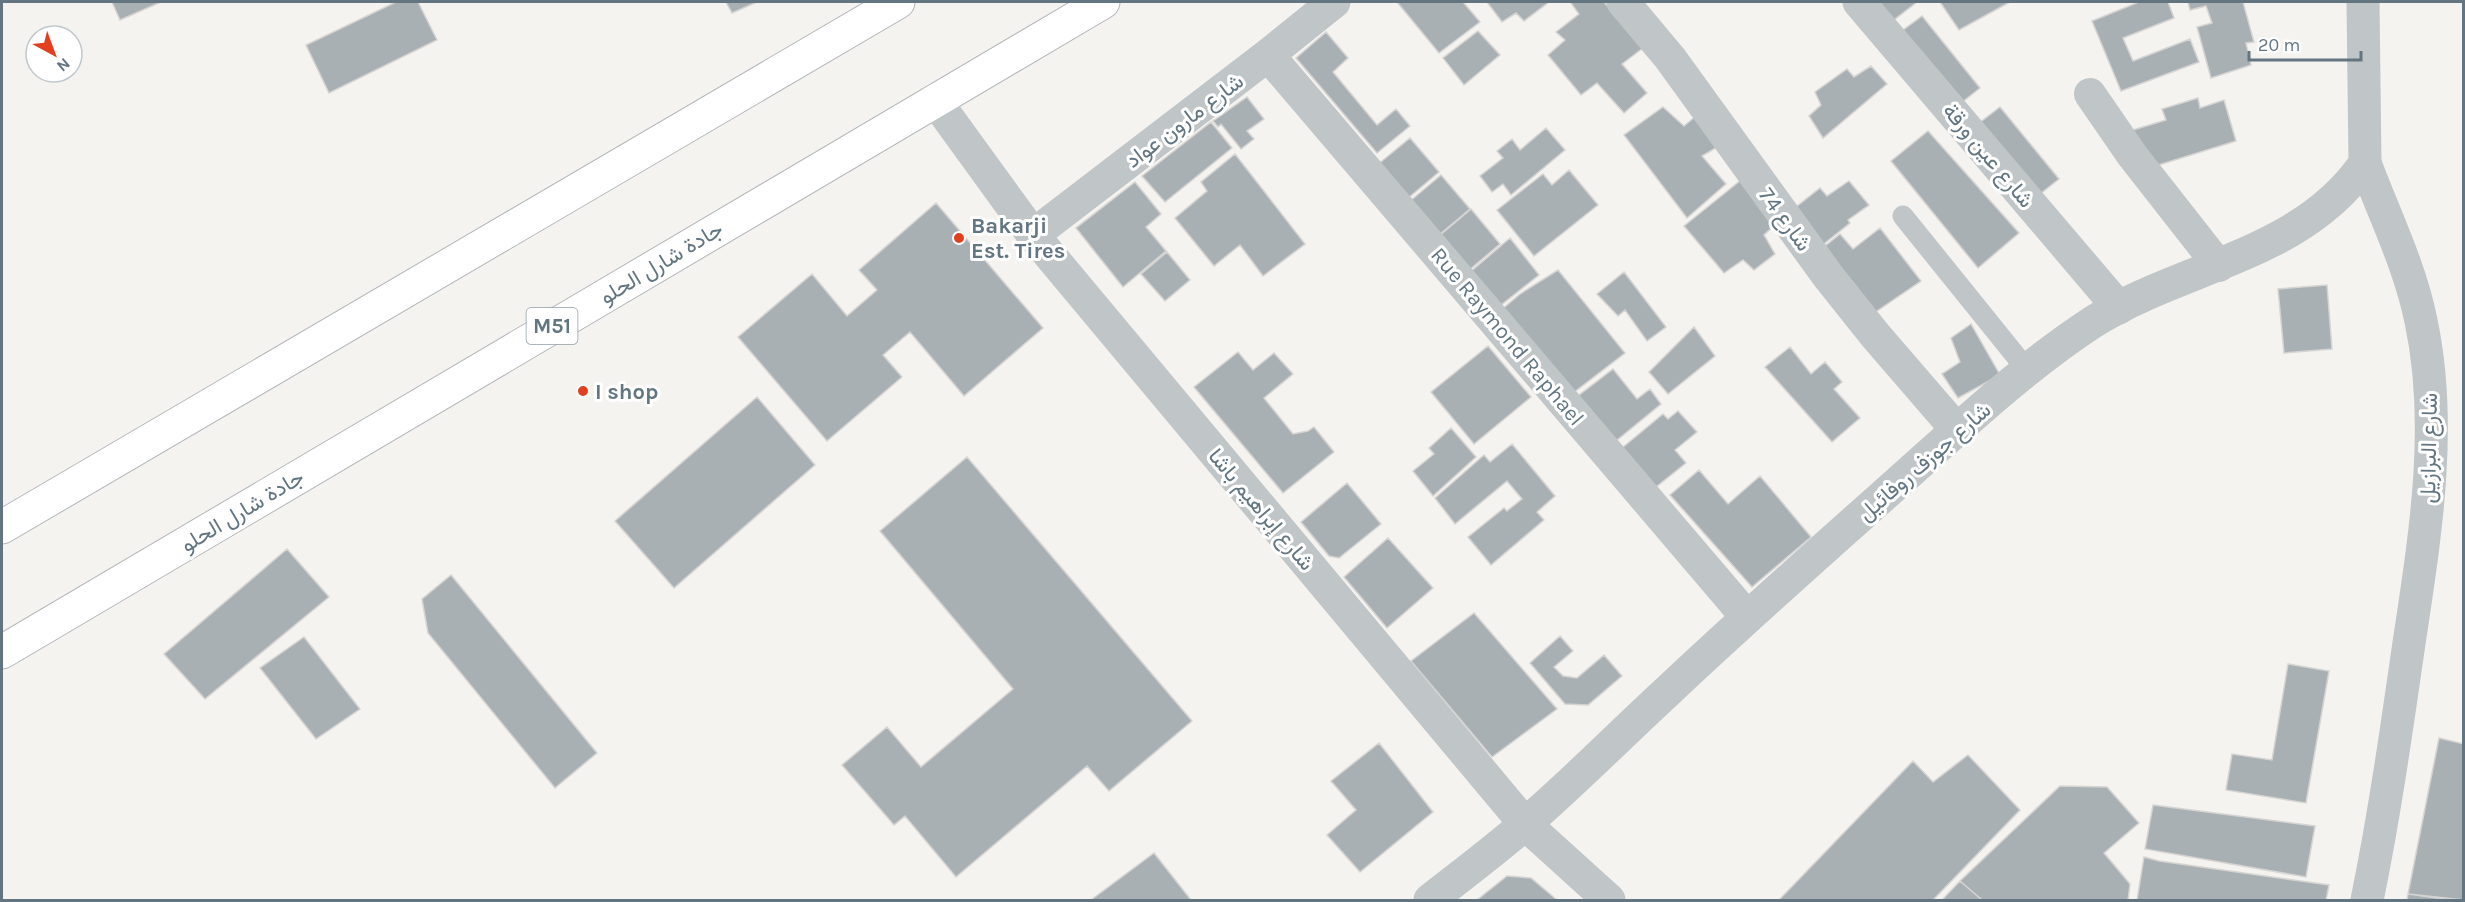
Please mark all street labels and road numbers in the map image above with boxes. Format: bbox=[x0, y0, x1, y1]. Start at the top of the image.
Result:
street label: شارع مارون عواد bbox=[1120, 68, 1249, 174]
street label: شارع عين ورقة bbox=[1936, 98, 2039, 214]
street label: شارع 74 bbox=[1753, 183, 1817, 257]
street label: جادة شارل الحلو bbox=[595, 216, 728, 310]
street label: Rue Raymond Raphael bbox=[1425, 242, 1589, 431]
road number: M51 bbox=[526, 308, 578, 344]
street label: شارع البرازيل bbox=[2415, 393, 2444, 504]
street label: شارع جوزف روفائيل bbox=[1853, 397, 1997, 527]
street label: شارع إبراهيم باشا bbox=[1202, 443, 1320, 576]
street label: جادة شارل الحلو bbox=[176, 464, 309, 558]

